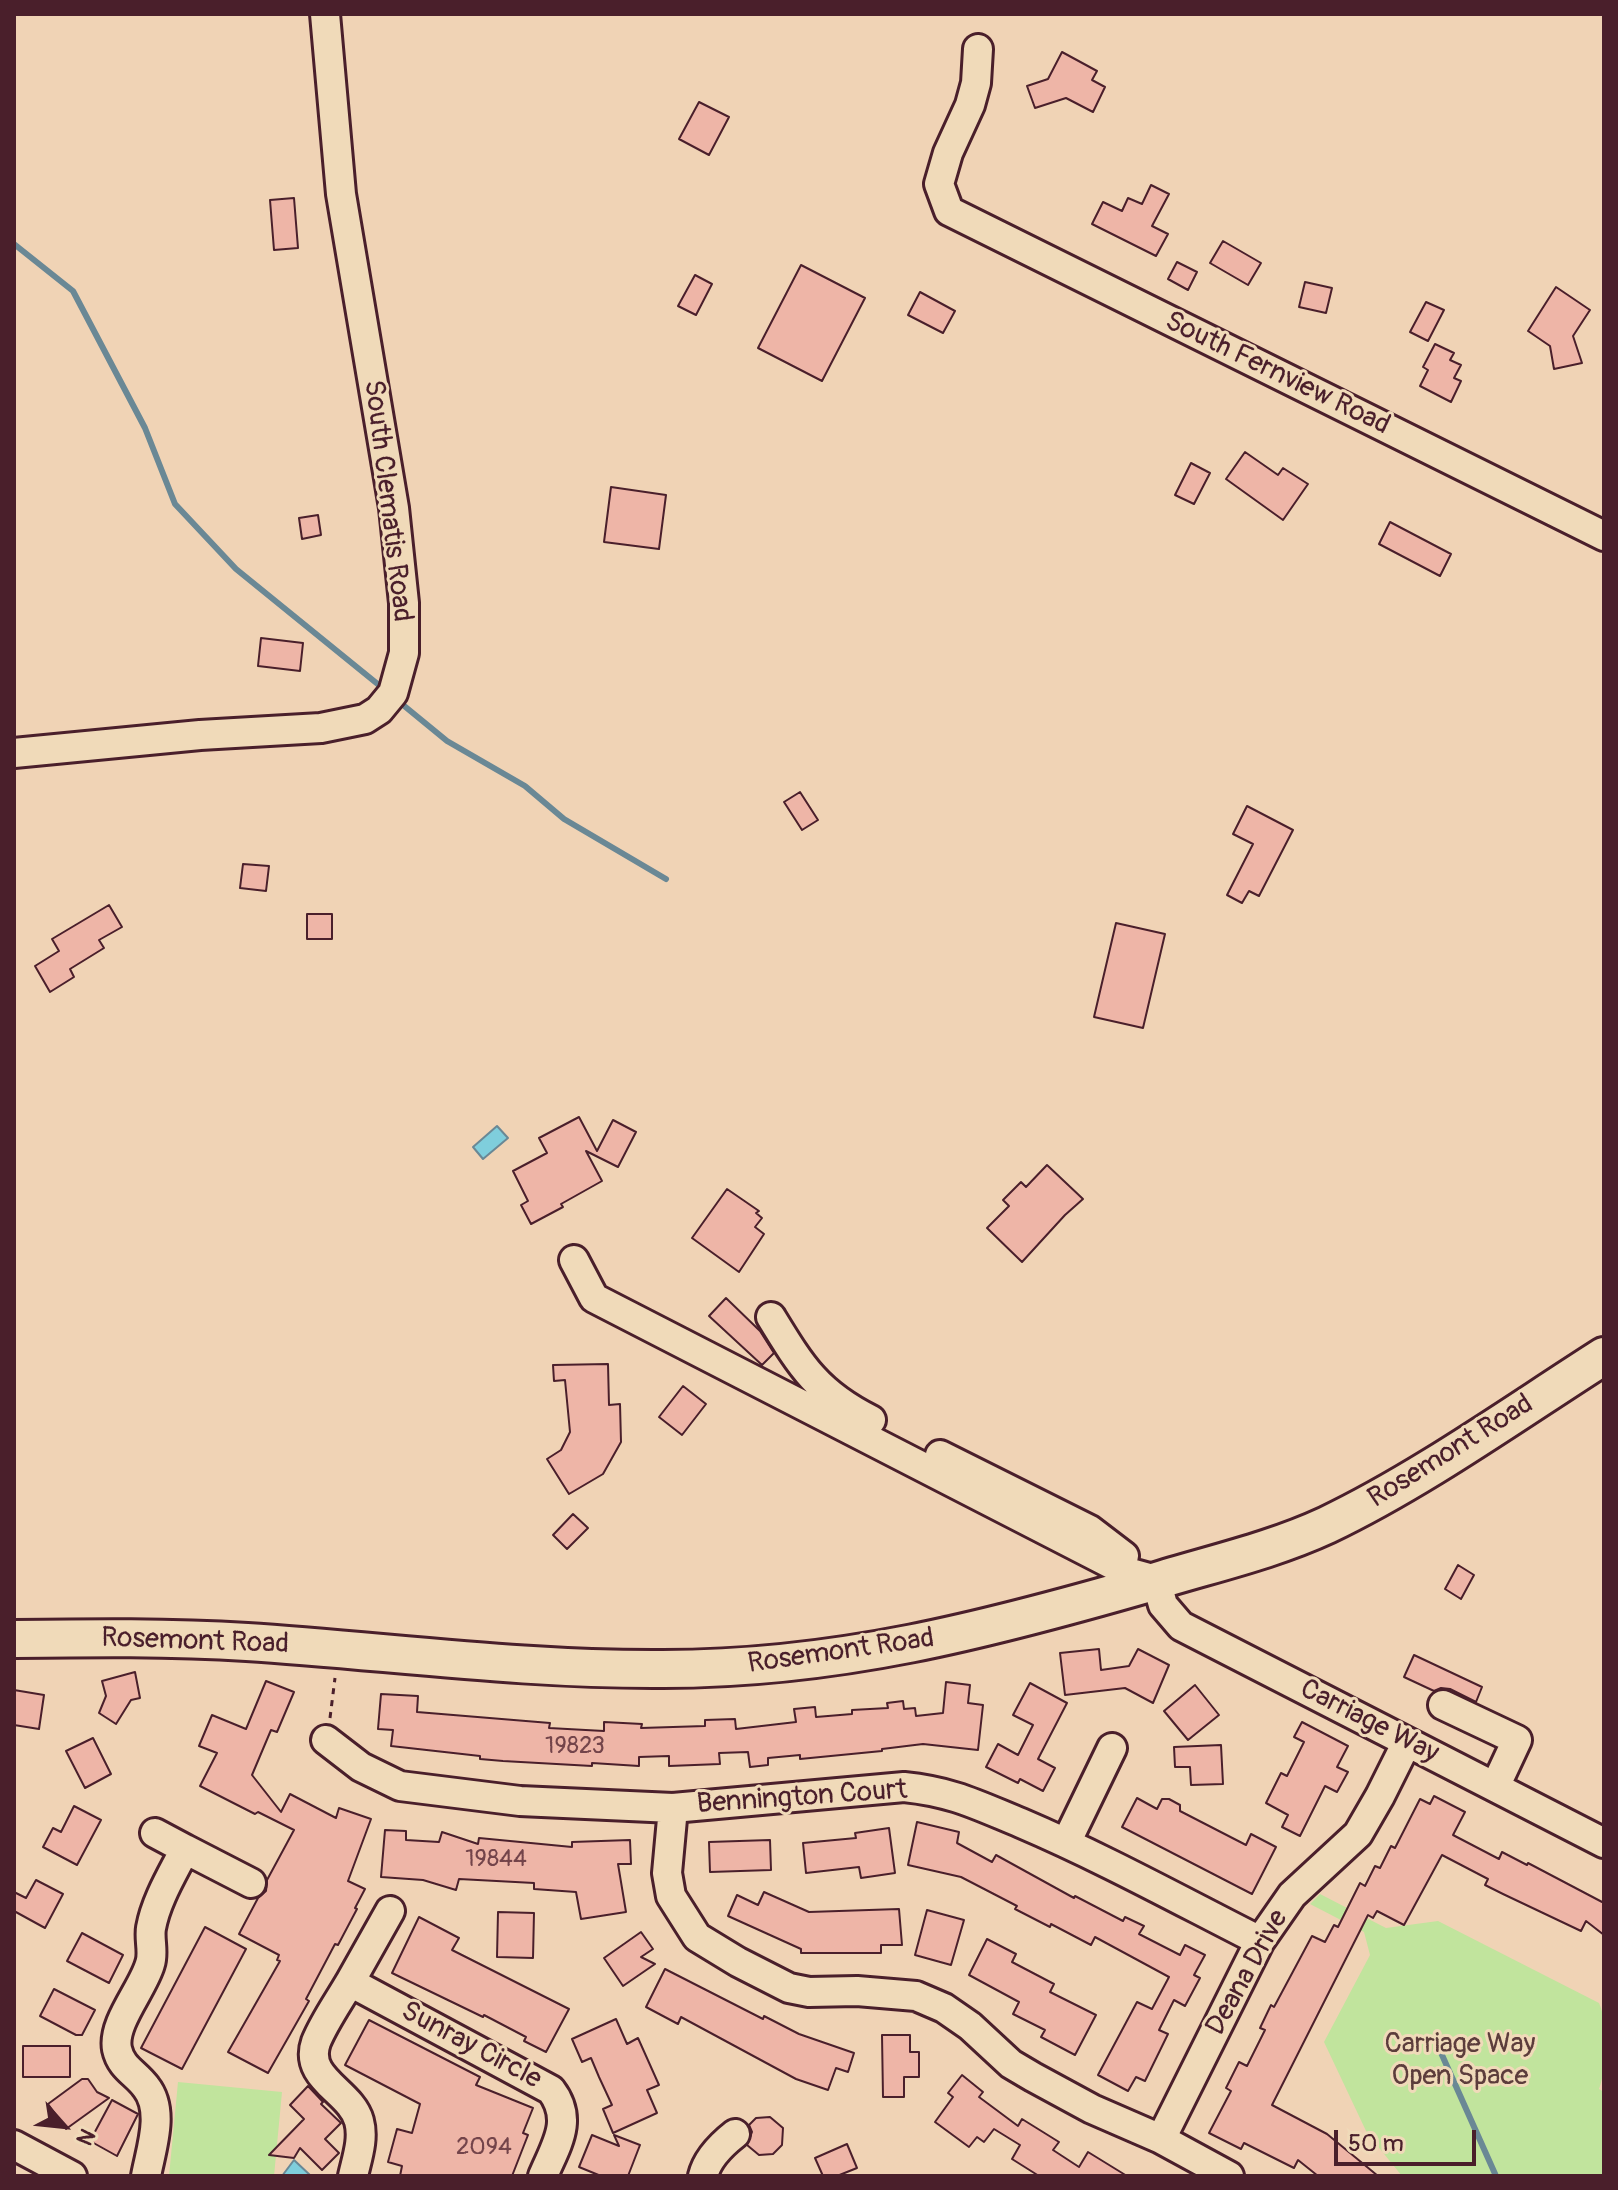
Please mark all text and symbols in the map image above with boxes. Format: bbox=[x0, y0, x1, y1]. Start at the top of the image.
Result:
street label: South Fernview Road bbox=[1159, 305, 1395, 443]
street label: South Clematis Road bbox=[356, 378, 418, 624]
street label: Rosemont Road bbox=[1362, 1388, 1540, 1516]
street label: Rosemont Road bbox=[101, 1622, 289, 1662]
street label: Rosemont Road bbox=[746, 1622, 936, 1682]
street label: Carriage Way bbox=[1294, 1673, 1444, 1771]
house number: 19823 bbox=[545, 1733, 605, 1761]
street label: Bennington Court bbox=[696, 1774, 908, 1822]
house number: 19844 bbox=[465, 1846, 527, 1874]
street label: Deana Drive bbox=[1200, 1904, 1296, 2042]
street label: Sunray Circle bbox=[395, 1995, 547, 2097]
park label: Carriage Way Open Space bbox=[1384, 2028, 1536, 2094]
north arrow bbox=[24, 2086, 104, 2166]
scale bar bbox=[1338, 2114, 1480, 2164]
text: N bbox=[70, 2124, 101, 2150]
text: 50 m bbox=[1348, 2129, 1404, 2158]
house number: 2094 bbox=[456, 2134, 512, 2162]

